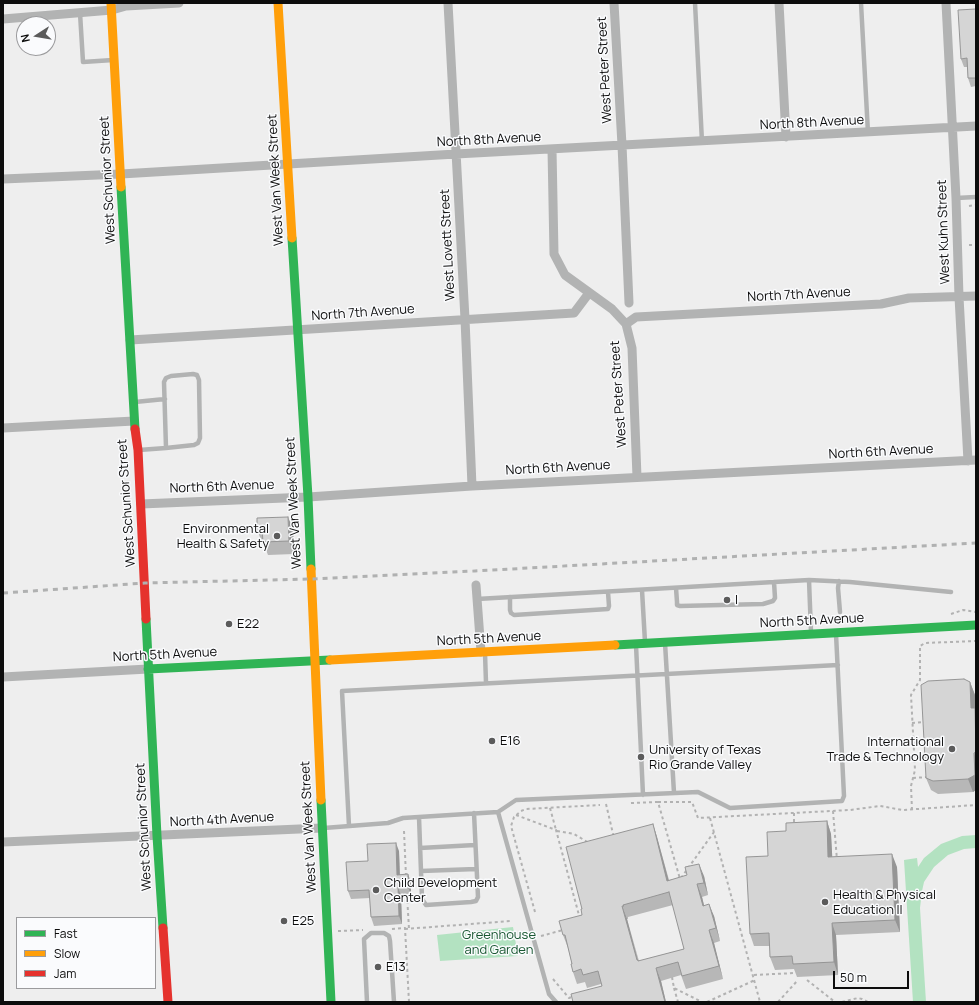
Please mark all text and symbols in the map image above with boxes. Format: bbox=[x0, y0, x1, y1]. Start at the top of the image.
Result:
north arrow bbox=[16, 16, 56, 56]
street label: West Peter Street bbox=[594, 16, 616, 124]
text: N bbox=[17, 33, 33, 44]
street label: North 8th Avenue bbox=[759, 112, 865, 134]
street label: West Van Week Street bbox=[265, 114, 287, 246]
street label: West Schunior Street bbox=[97, 116, 119, 244]
street label: North 8th Avenue bbox=[436, 129, 542, 151]
street label: West Kuhn Street bbox=[934, 179, 954, 285]
street label: West Lovett Street bbox=[437, 189, 459, 301]
street label: North 7th Avenue bbox=[747, 285, 851, 305]
street label: North 7th Avenue bbox=[311, 302, 415, 324]
street label: West Peter Street bbox=[607, 340, 631, 448]
street label: West Van Week Street bbox=[283, 437, 305, 569]
street label: West Schunior Street bbox=[115, 439, 139, 567]
street label: North 6th Avenue bbox=[828, 441, 934, 463]
street label: North 6th Avenue bbox=[505, 457, 611, 479]
street label: North 6th Avenue bbox=[169, 477, 275, 497]
place label: Environmental Health & Safety bbox=[177, 521, 269, 552]
marker: Environmental Health & Safety bbox=[272, 531, 282, 541]
place label: I bbox=[735, 592, 738, 608]
marker: I bbox=[722, 595, 732, 605]
street label: North 5th Avenue bbox=[759, 610, 865, 632]
place label: E22 bbox=[237, 616, 259, 632]
marker: E22 bbox=[224, 619, 234, 629]
street label: North 5th Avenue bbox=[436, 628, 542, 650]
street label: North 5th Avenue bbox=[112, 644, 218, 666]
place label: E16 bbox=[500, 733, 521, 749]
place label: International Trade & Technology bbox=[826, 734, 944, 765]
marker: E16 bbox=[487, 736, 497, 746]
place label: University of Texas Rio Grande Valley bbox=[649, 742, 761, 773]
marker: International Trade & Technology bbox=[947, 744, 957, 754]
marker: University of Texas Rio Grande Valley bbox=[636, 752, 646, 762]
street label: West Van Week Street bbox=[298, 761, 320, 893]
street label: West Schunior Street bbox=[133, 763, 155, 891]
street label: North 4th Avenue bbox=[169, 809, 275, 831]
place label: Child Development Center bbox=[384, 875, 497, 906]
marker: Child Development Center bbox=[371, 885, 381, 895]
place label: Health & Physical Education II bbox=[833, 887, 936, 918]
marker: Health & Physical Education II bbox=[820, 897, 830, 907]
place label: E25 bbox=[292, 913, 314, 929]
marker: E25 bbox=[279, 916, 289, 926]
legend bbox=[16, 917, 156, 989]
text: Fast bbox=[54, 925, 78, 942]
park label: Greenhouse and Garden bbox=[462, 927, 536, 958]
text: Slow bbox=[54, 945, 80, 962]
place label: E13 bbox=[386, 959, 406, 975]
marker: E13 bbox=[373, 962, 383, 972]
scale bar bbox=[835, 963, 911, 989]
text: Jam bbox=[54, 965, 76, 982]
text: 50 m bbox=[840, 969, 867, 986]

